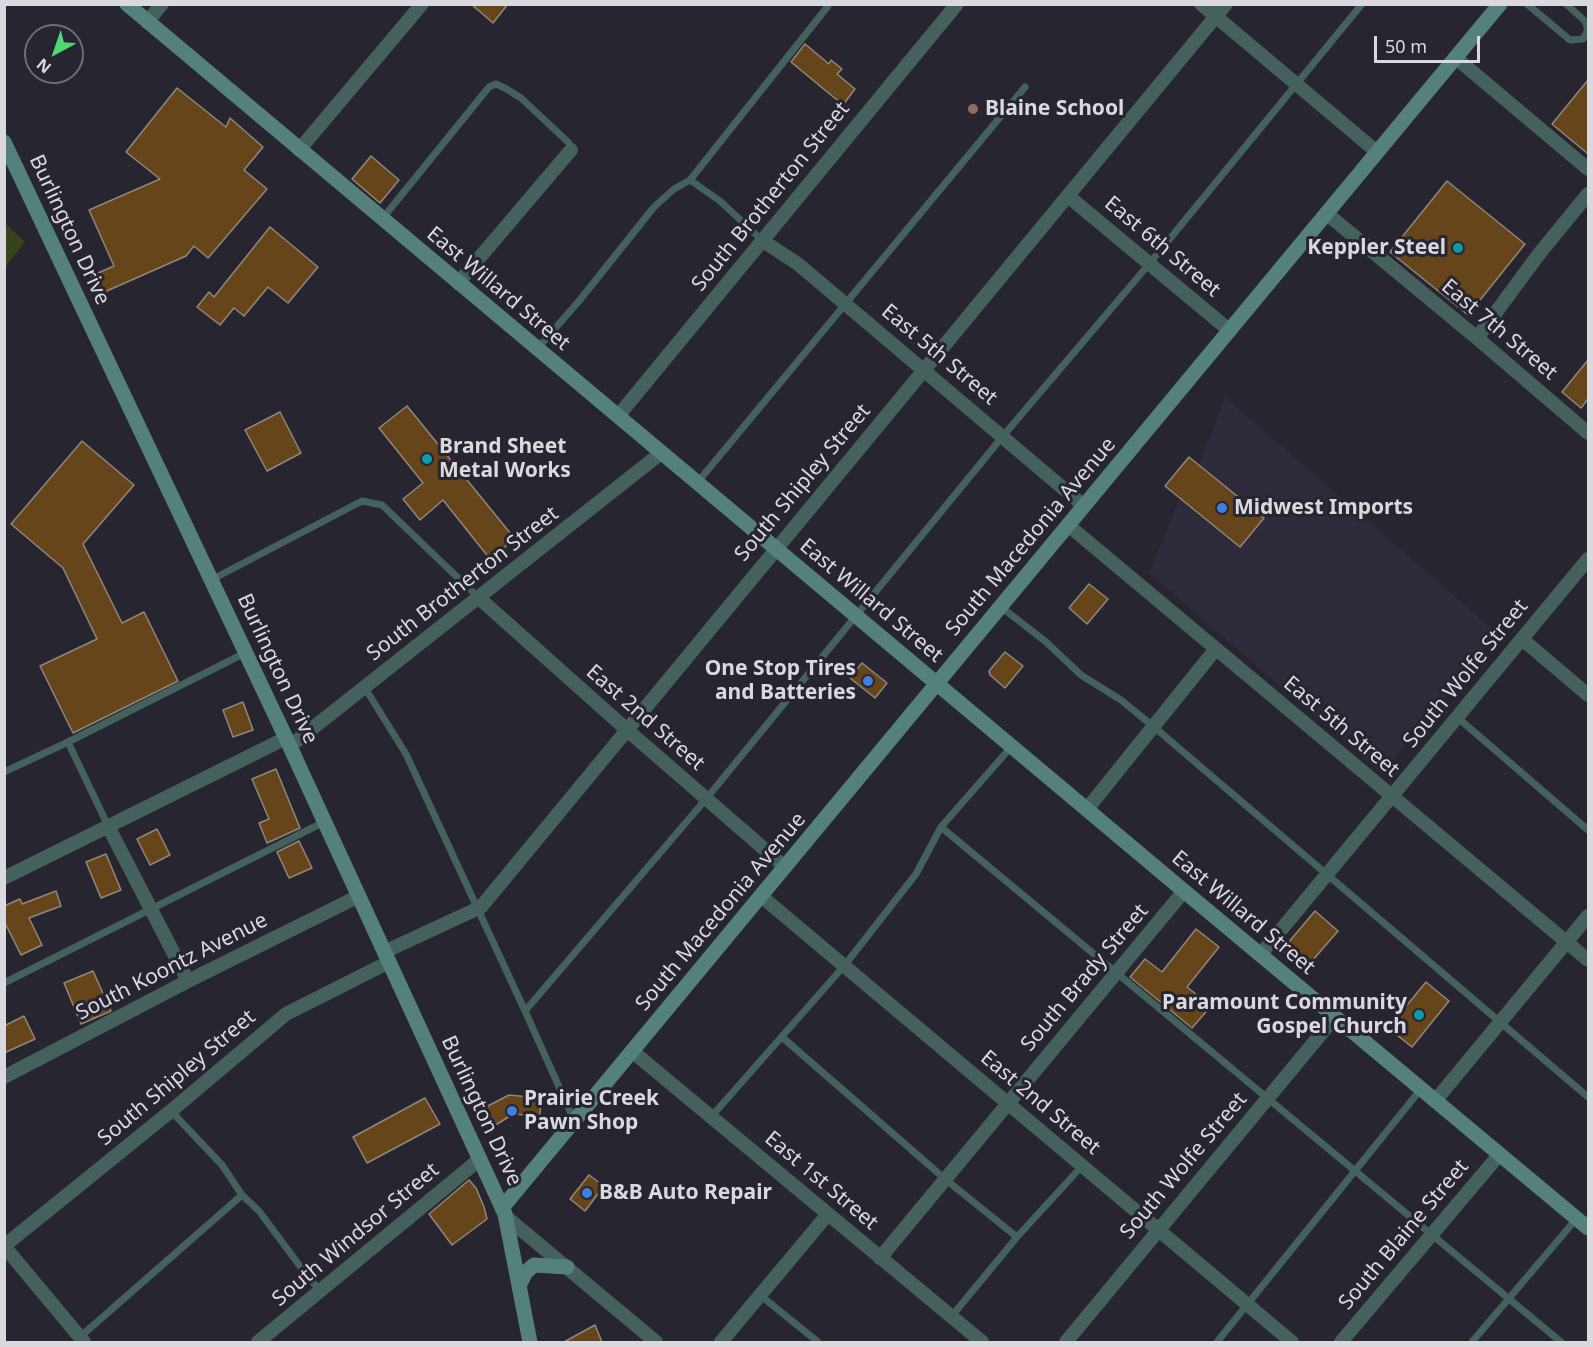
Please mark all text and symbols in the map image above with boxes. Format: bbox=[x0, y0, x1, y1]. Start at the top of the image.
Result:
north arrow bbox=[24, 24, 84, 84]
scale bar bbox=[1377, 24, 1484, 62]
text: 50 m bbox=[1385, 34, 1427, 58]
text: N bbox=[32, 54, 56, 79]
place label: Blaine School bbox=[985, 96, 1124, 122]
street label: South Brotherton Street bbox=[687, 97, 855, 297]
marker: Blaine School bbox=[966, 102, 980, 116]
street label: Burlington Drive bbox=[23, 151, 115, 309]
street label: East 6th Street bbox=[1099, 191, 1225, 303]
street label: East Willard Street bbox=[421, 222, 575, 356]
place label: Keppler Steel bbox=[1307, 235, 1446, 261]
marker: Keppler Steel bbox=[1451, 241, 1465, 255]
street label: East 7th Street bbox=[1436, 274, 1562, 386]
street label: East 5th Street bbox=[876, 299, 1002, 411]
street label: South Shipley Street bbox=[730, 399, 876, 567]
street label: South Macedonia Avenue bbox=[941, 433, 1121, 641]
place label: Brand Sheet Metal Works bbox=[439, 434, 571, 484]
marker: Brand Sheet Metal Works bbox=[420, 452, 434, 466]
place label: Midwest Imports bbox=[1234, 495, 1413, 521]
street label: South Brotherton Street bbox=[362, 501, 564, 667]
marker: Midwest Imports bbox=[1215, 501, 1229, 515]
street label: East Willard Street bbox=[794, 534, 948, 668]
street label: Burlington Drive bbox=[231, 590, 323, 748]
street label: South Wolfe Street bbox=[1398, 595, 1534, 753]
place label: One Stop Tires and Batteries bbox=[705, 656, 856, 706]
street label: East 2nd Street bbox=[581, 660, 709, 776]
street label: East 5th Street bbox=[1278, 671, 1404, 783]
marker: One Stop Tires and Batteries bbox=[861, 674, 875, 688]
street label: South Macedonia Avenue bbox=[631, 808, 811, 1016]
street label: East Willard Street bbox=[1166, 846, 1320, 980]
street label: South Brady Street bbox=[1016, 899, 1154, 1057]
street label: South Koontz Avenue bbox=[72, 908, 272, 1026]
place label: Paramount Community Gospel Church bbox=[1162, 990, 1407, 1040]
street label: South Shipley Street bbox=[93, 1005, 261, 1151]
marker: Paramount Community Gospel Church bbox=[1412, 1008, 1426, 1022]
street label: Burlington Drive bbox=[435, 1032, 527, 1190]
street label: East 2nd Street bbox=[975, 1046, 1105, 1160]
place label: Prairie Creek Pawn Shop bbox=[524, 1086, 659, 1136]
street label: South Wolfe Street bbox=[1115, 1088, 1253, 1244]
marker: Prairie Creek Pawn Shop bbox=[505, 1104, 519, 1118]
street label: East 1st Street bbox=[759, 1126, 883, 1236]
street label: South Blaine Street bbox=[1334, 1155, 1474, 1315]
street label: South Windsor Street bbox=[268, 1158, 444, 1312]
place label: B&B Auto Repair bbox=[599, 1180, 772, 1206]
marker: B&B Auto Repair bbox=[580, 1186, 594, 1200]

